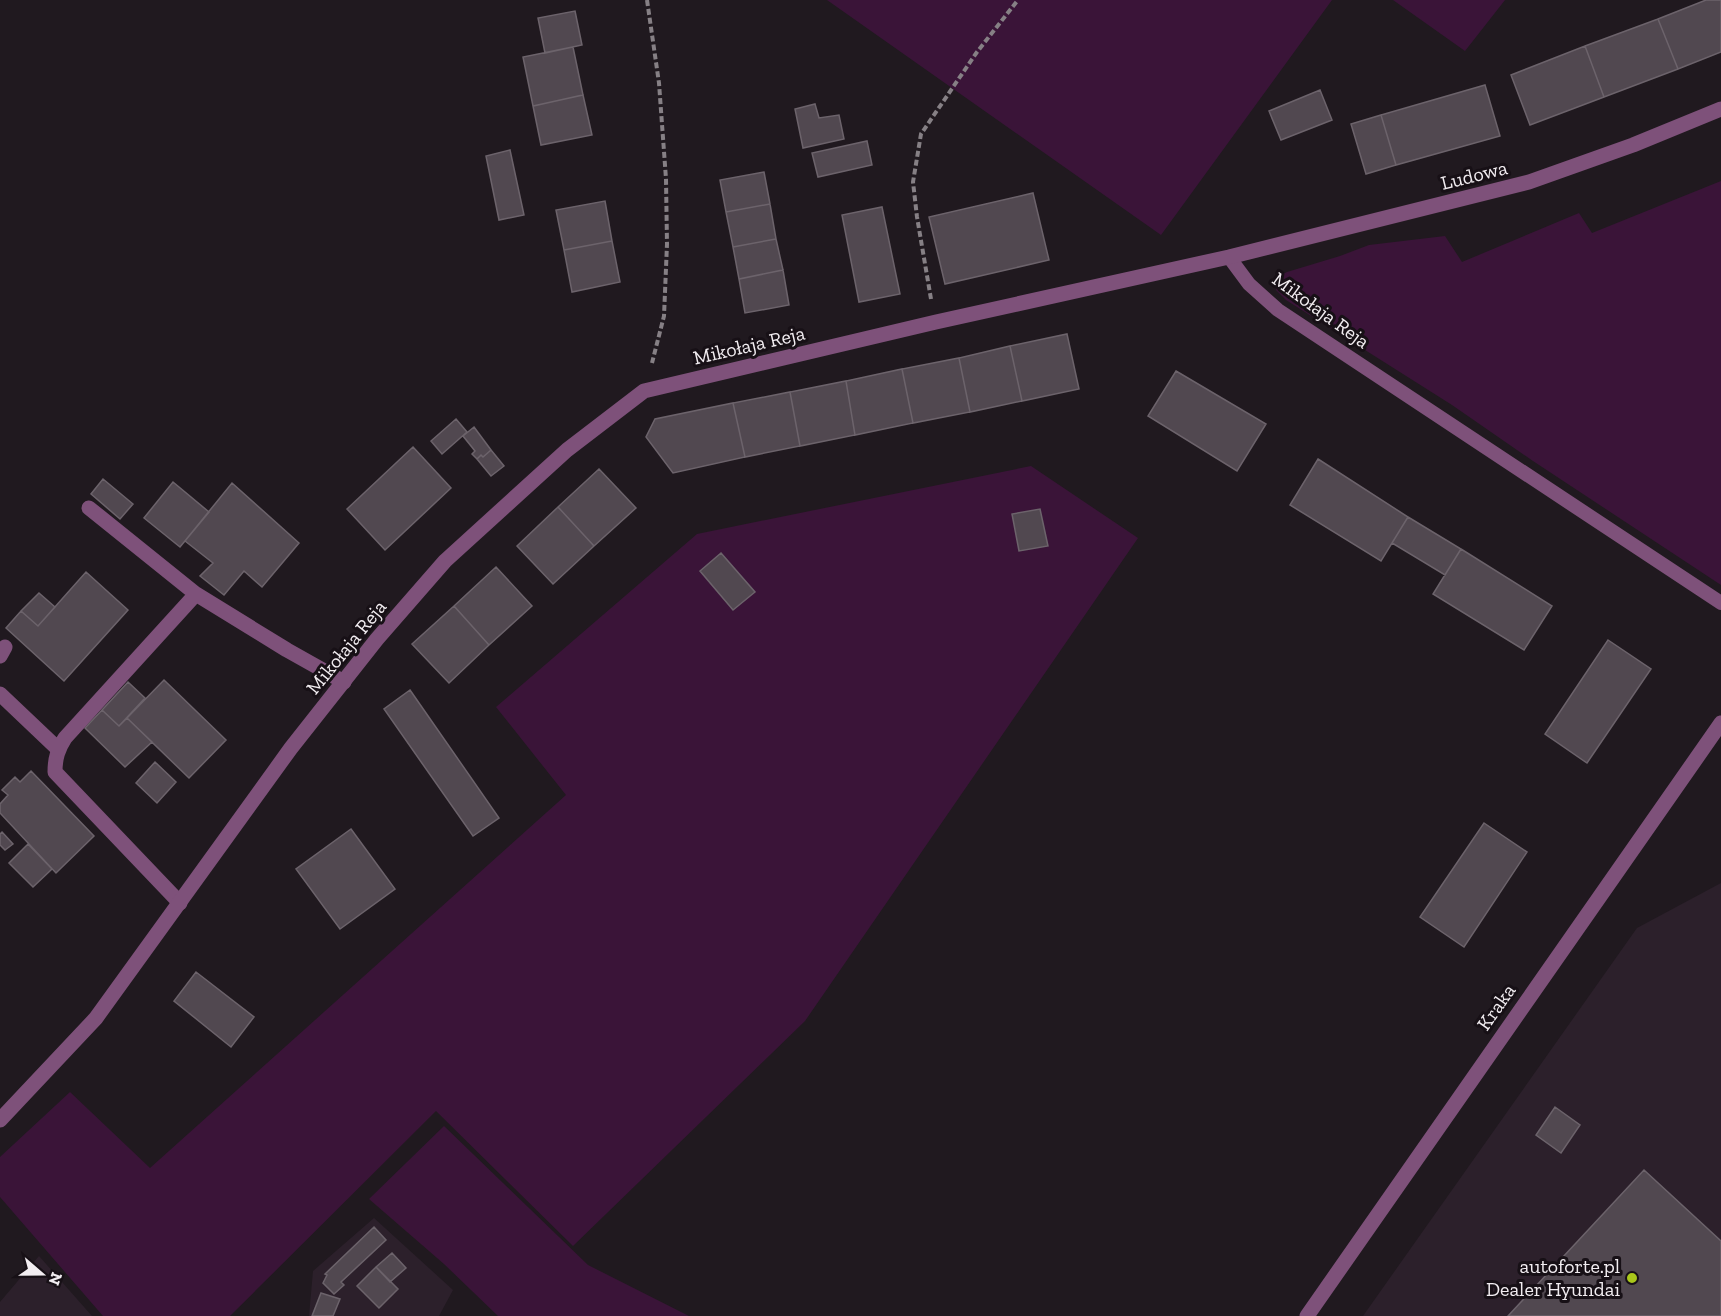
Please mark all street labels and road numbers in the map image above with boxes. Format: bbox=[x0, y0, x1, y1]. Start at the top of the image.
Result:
street label: Ludowa bbox=[1438, 155, 1510, 195]
street label: Mikołaja Reja bbox=[1268, 267, 1374, 353]
street label: Mikołaja Reja bbox=[691, 320, 808, 370]
street label: Mikołaja Reja bbox=[301, 595, 391, 699]
street label: Kraka bbox=[1472, 979, 1521, 1035]

